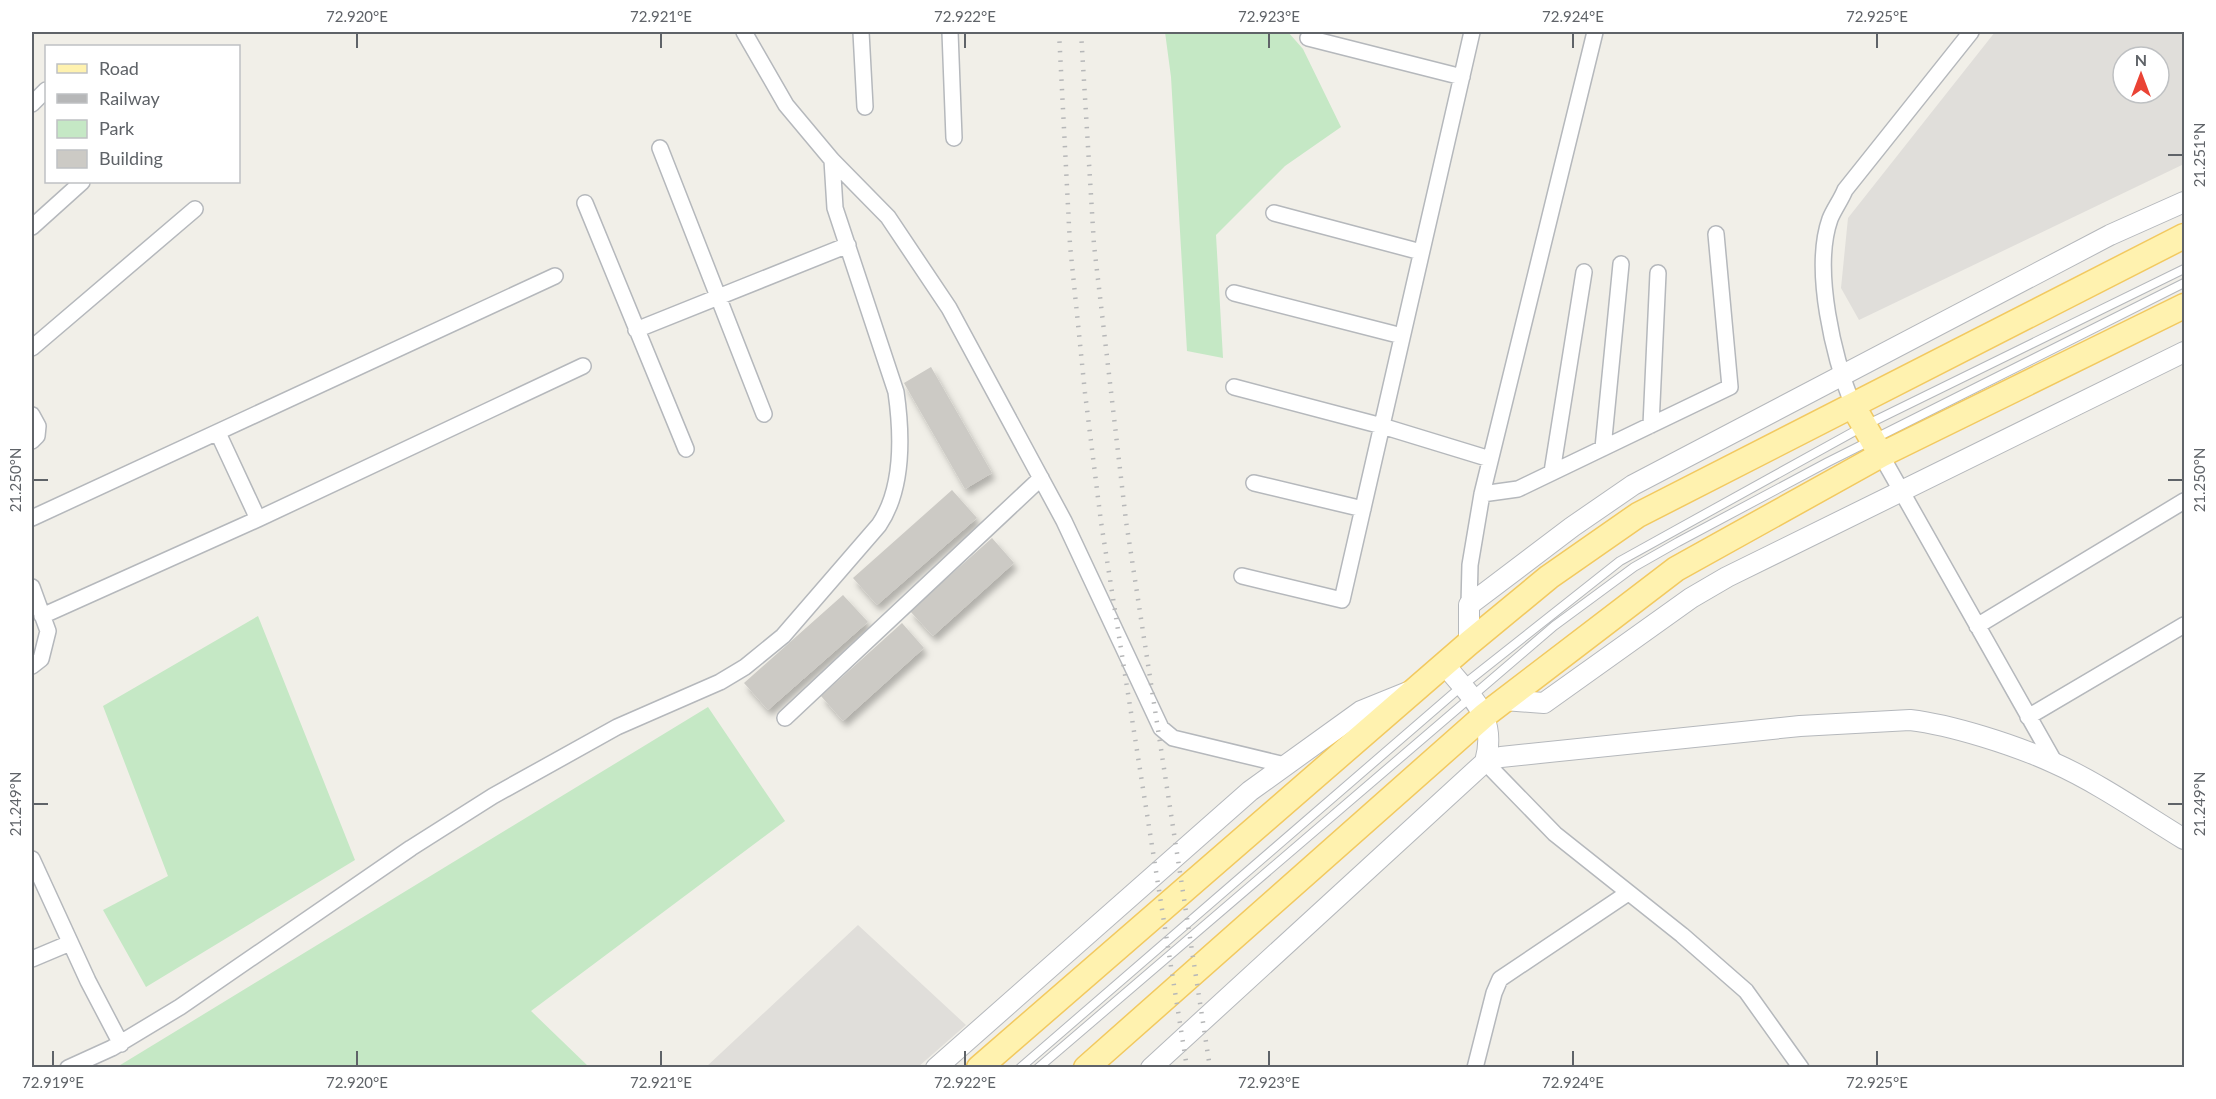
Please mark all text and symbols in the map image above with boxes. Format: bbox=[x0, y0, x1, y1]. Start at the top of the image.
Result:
text: 72.920°E bbox=[326, 7, 388, 25]
text: 72.921°E bbox=[630, 7, 692, 25]
text: 72.922°E bbox=[934, 7, 996, 25]
text: 72.923°E bbox=[1238, 7, 1300, 25]
text: 72.924°E bbox=[1542, 7, 1604, 25]
text: 72.925°E bbox=[1846, 7, 1908, 25]
legend bbox=[45, 45, 240, 183]
north arrow bbox=[2111, 45, 2171, 105]
text: N bbox=[2135, 50, 2147, 69]
text: Road bbox=[99, 57, 139, 79]
text: Railway bbox=[99, 87, 160, 109]
text: Park bbox=[99, 117, 135, 139]
text: 21.251°N bbox=[2190, 123, 2208, 187]
text: Building bbox=[99, 147, 163, 169]
text: 21.250°N bbox=[6, 448, 24, 512]
text: 21.250°N bbox=[2190, 448, 2208, 512]
text: 21.249°N bbox=[6, 772, 24, 836]
text: 21.249°N bbox=[2190, 772, 2208, 836]
text: 72.919°E bbox=[22, 1073, 84, 1091]
text: 72.920°E bbox=[326, 1073, 388, 1091]
text: 72.921°E bbox=[630, 1073, 692, 1091]
text: 72.922°E bbox=[934, 1073, 996, 1091]
text: 72.923°E bbox=[1238, 1073, 1300, 1091]
text: 72.924°E bbox=[1542, 1073, 1604, 1091]
text: 72.925°E bbox=[1846, 1073, 1908, 1091]

